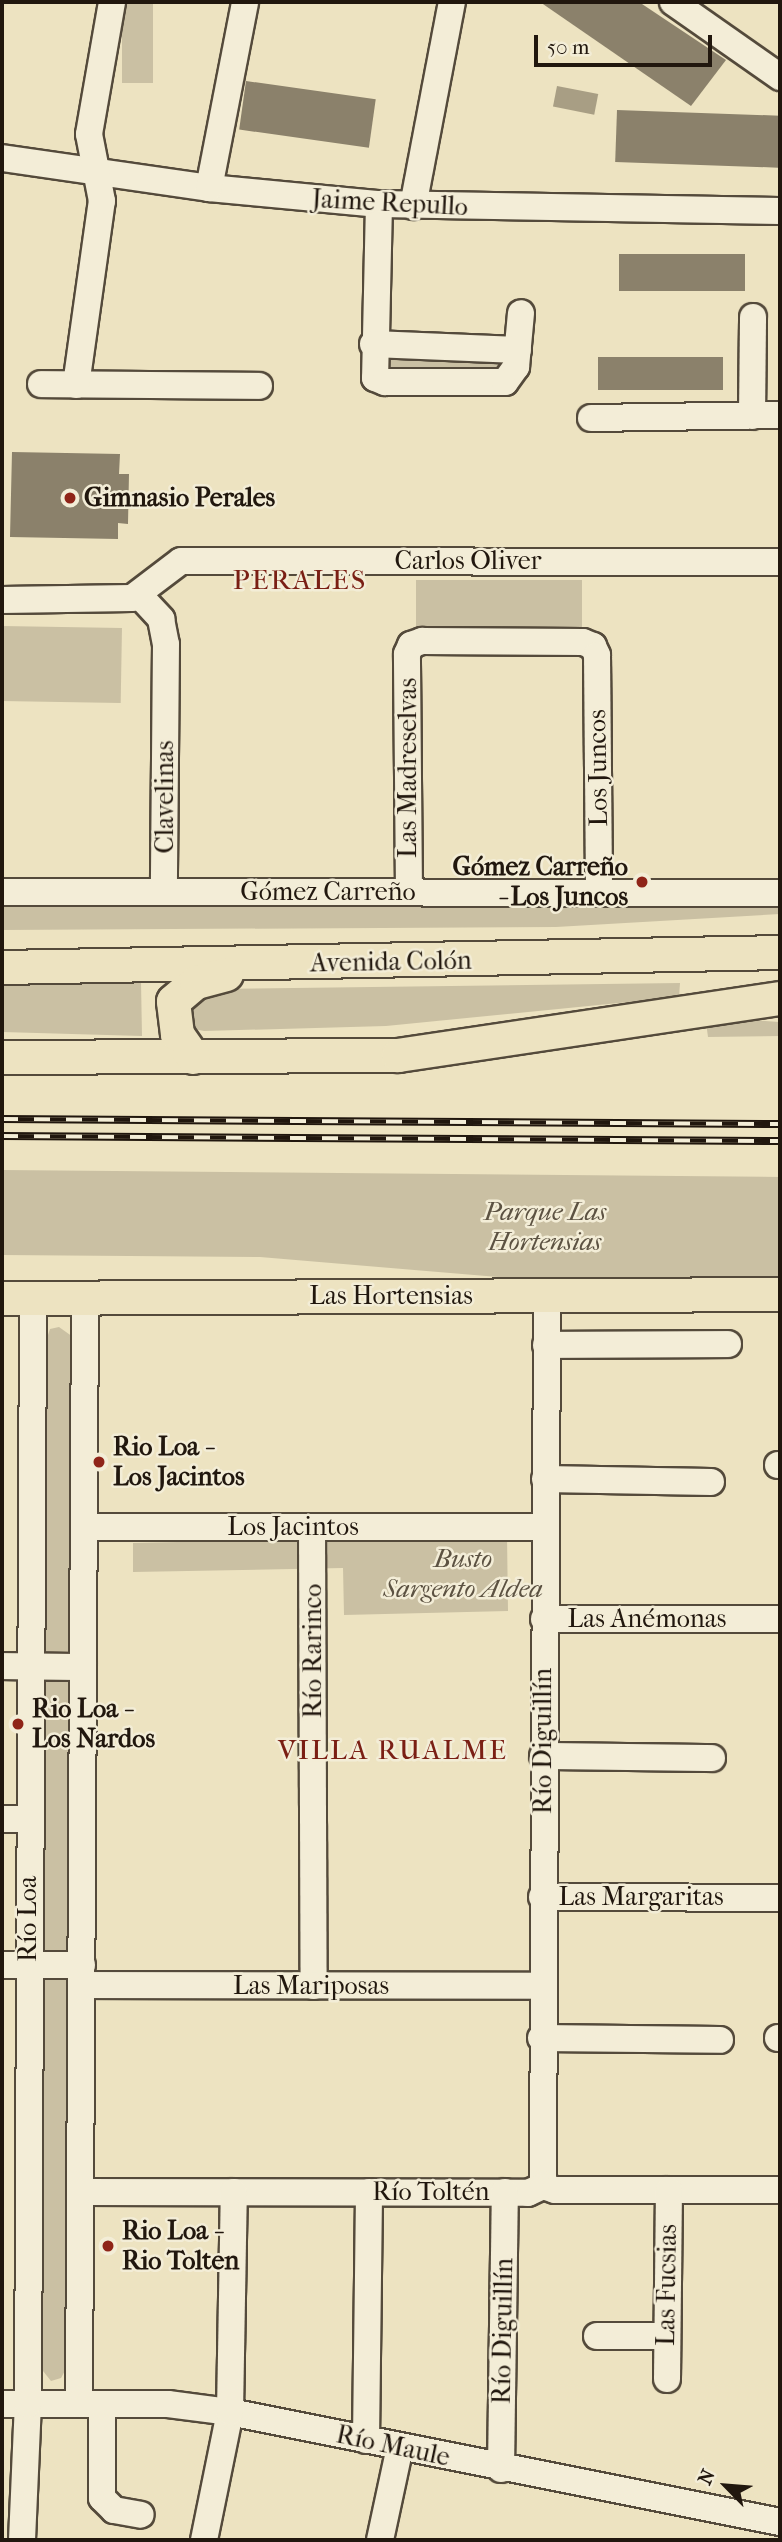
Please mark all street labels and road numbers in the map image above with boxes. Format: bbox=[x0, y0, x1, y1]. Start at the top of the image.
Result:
street label: Jaime Repullo bbox=[311, 183, 469, 223]
street label: Carlos Oliver bbox=[394, 545, 542, 577]
street label: Las Madreselvas bbox=[392, 678, 424, 858]
street label: Los Juncos bbox=[581, 709, 615, 827]
street label: Clavelinas bbox=[149, 740, 181, 854]
street label: Gómez Carreño bbox=[240, 876, 416, 908]
street label: Avenida Colón bbox=[310, 945, 472, 979]
street label: Las Hortensias bbox=[309, 1280, 473, 1312]
street label: Los Jacintos bbox=[227, 1511, 359, 1543]
street label: Río Rarinco bbox=[297, 1584, 329, 1718]
street label: Las Anémonas bbox=[568, 1603, 726, 1635]
street label: Río Diguillín bbox=[527, 1668, 559, 1814]
street label: Río Loa bbox=[12, 1876, 44, 1962]
street label: Las Margaritas bbox=[558, 1881, 724, 1913]
street label: Las Mariposas bbox=[233, 1970, 389, 2002]
street label: Río Toltén bbox=[372, 2176, 490, 2208]
street label: Las Fucsias bbox=[650, 2224, 684, 2346]
street label: Río Diguillín bbox=[486, 2258, 520, 2404]
street label: Río Maule bbox=[333, 2419, 453, 2473]

